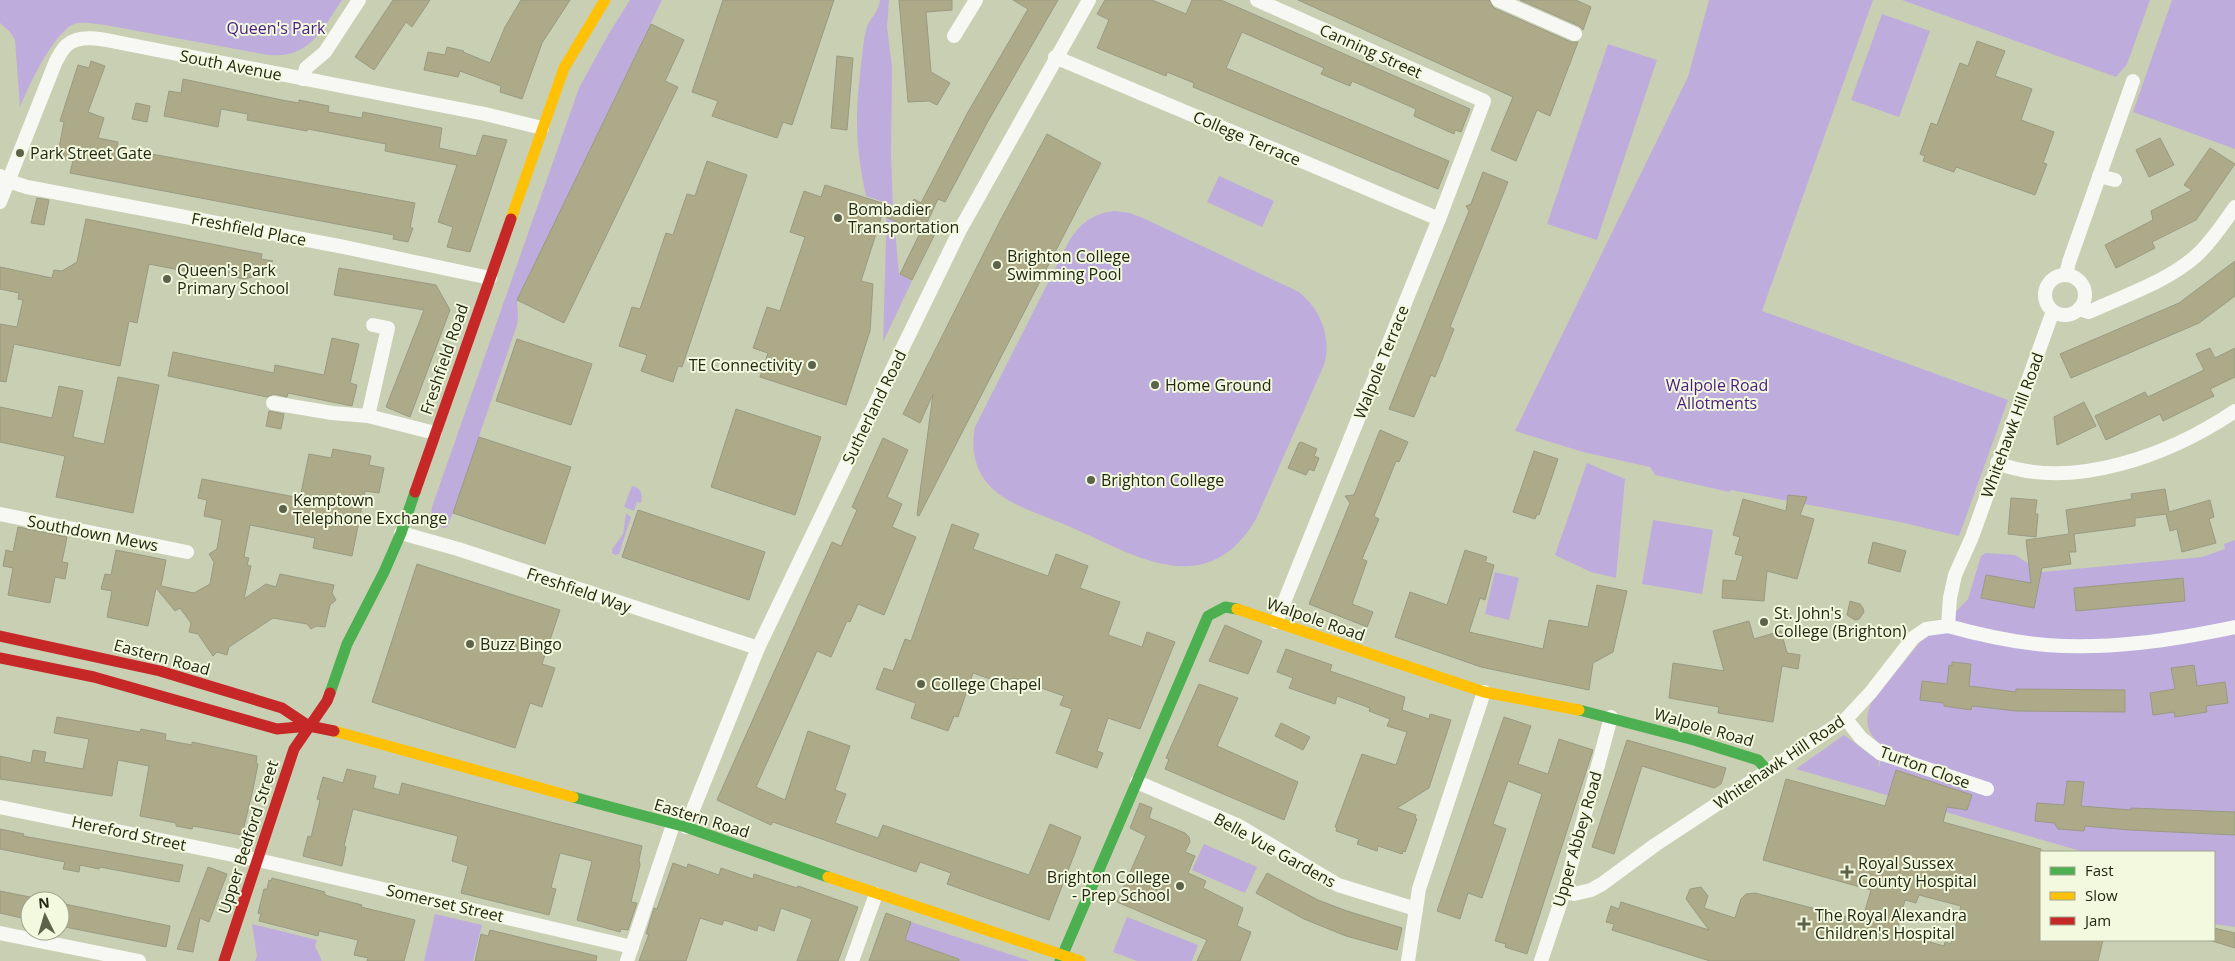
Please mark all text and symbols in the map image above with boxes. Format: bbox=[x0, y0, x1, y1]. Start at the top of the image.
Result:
park label: Queen's Park bbox=[227, 17, 326, 39]
street label: Canning Street bbox=[1316, 19, 1426, 84]
street label: South Avenue bbox=[178, 44, 284, 86]
street label: College Terrace bbox=[1190, 105, 1304, 171]
place label: Park Street Gate bbox=[30, 142, 152, 164]
marker: Park Street Gate bbox=[14, 147, 26, 159]
place label: Bombadier Transportation bbox=[848, 198, 959, 238]
street label: Freshfield Place bbox=[190, 207, 308, 251]
marker: Bombadier Transportation bbox=[832, 212, 844, 224]
place label: Brighton College Swimming Pool bbox=[1007, 245, 1130, 285]
place label: Queen's Park Primary School bbox=[177, 259, 289, 299]
marker: Brighton College Swimming Pool bbox=[991, 259, 1003, 271]
marker: Queen's Park Primary School bbox=[161, 273, 173, 285]
street label: Freshfield Road bbox=[415, 301, 473, 417]
street label: Walpole Terrace bbox=[1348, 302, 1414, 422]
street label: Sutherland Road bbox=[837, 346, 911, 468]
street label: Whitehawk Hill Road bbox=[1975, 349, 2049, 501]
place label: TE Connectivity bbox=[689, 354, 803, 376]
marker: TE Connectivity bbox=[806, 359, 818, 371]
place label: Home Ground bbox=[1165, 374, 1272, 396]
park label: Walpole Road Allotments bbox=[1666, 374, 1768, 414]
marker: Home Ground bbox=[1149, 379, 1161, 391]
place label: Brighton College bbox=[1101, 469, 1224, 491]
marker: Brighton College bbox=[1085, 474, 1097, 486]
place label: Kemptown Telephone Exchange bbox=[293, 489, 447, 529]
marker: Kemptown Telephone Exchange bbox=[277, 503, 289, 515]
street label: Southdown Mews bbox=[26, 510, 160, 556]
street label: Freshfield Way bbox=[524, 562, 635, 619]
street label: Walpole Road bbox=[1264, 592, 1368, 646]
place label: St. John's College (Brighton) bbox=[1774, 602, 1907, 642]
marker: St. John's College (Brighton) bbox=[1758, 616, 1770, 628]
place label: Buzz Bingo bbox=[480, 633, 562, 655]
street label: Eastern Road bbox=[111, 634, 213, 680]
marker: Buzz Bingo bbox=[464, 638, 476, 650]
place label: College Chapel bbox=[931, 673, 1041, 695]
marker: College Chapel bbox=[915, 678, 927, 690]
street label: Walpole Road bbox=[1652, 702, 1756, 752]
street label: Whitehawk Hill Road bbox=[1709, 710, 1849, 814]
street label: Turton Close bbox=[1877, 740, 1973, 794]
street label: Upper Bedford Street bbox=[213, 757, 283, 917]
street label: Upper Abbey Road bbox=[1547, 769, 1607, 909]
street label: Eastern Road bbox=[652, 793, 752, 843]
street label: Belle Vue Gardens bbox=[1210, 807, 1340, 893]
street label: Hereford Street bbox=[70, 810, 189, 856]
legend bbox=[2040, 851, 2215, 941]
place label: Royal Sussex County Hospital bbox=[1858, 852, 1977, 892]
text: Fast bbox=[2085, 860, 2114, 880]
marker: Royal Sussex County Hospital bbox=[1840, 865, 1854, 879]
place label: Brighton College - Prep School bbox=[1047, 866, 1170, 906]
street label: Somerset Street bbox=[384, 879, 506, 927]
marker: Brighton College - Prep School bbox=[1174, 880, 1186, 892]
text: Slow bbox=[2085, 885, 2118, 905]
north arrow bbox=[20, 891, 70, 941]
text: N bbox=[37, 893, 50, 913]
place label: The Royal Alexandra Children's Hospital bbox=[1815, 904, 1967, 944]
text: Jam bbox=[2083, 910, 2111, 930]
marker: The Royal Alexandra Children's Hospital bbox=[1797, 917, 1811, 931]

